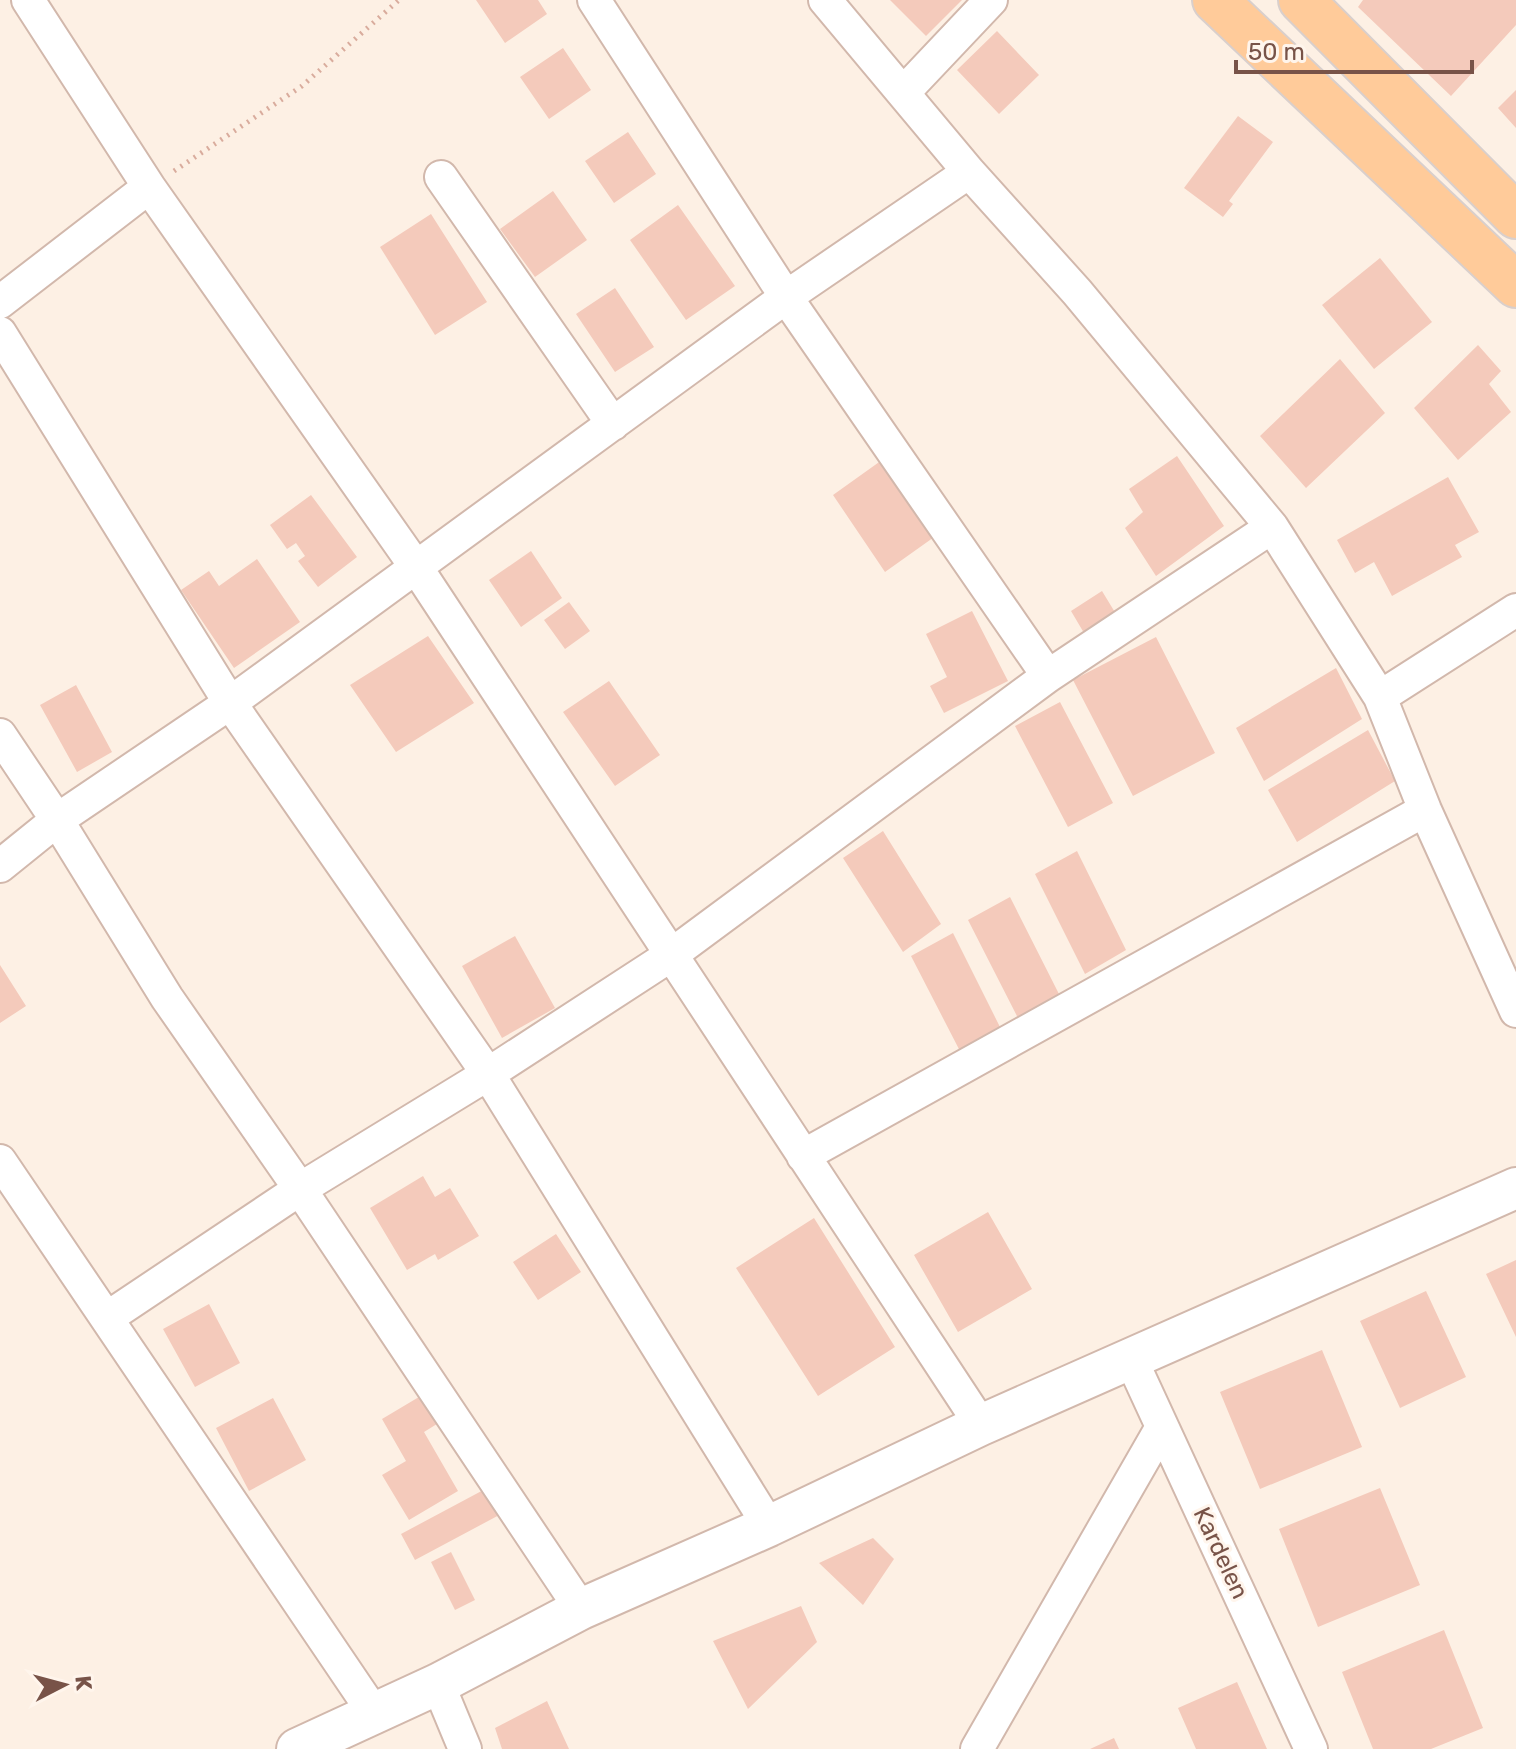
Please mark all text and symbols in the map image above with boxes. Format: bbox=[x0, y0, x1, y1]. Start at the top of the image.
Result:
scale bar bbox=[1236, 24, 1472, 74]
text: 50 m bbox=[1248, 38, 1305, 66]
street label: Kardelen bbox=[1188, 1503, 1254, 1603]
north arrow bbox=[24, 1645, 104, 1725]
text: K bbox=[69, 1674, 98, 1692]

